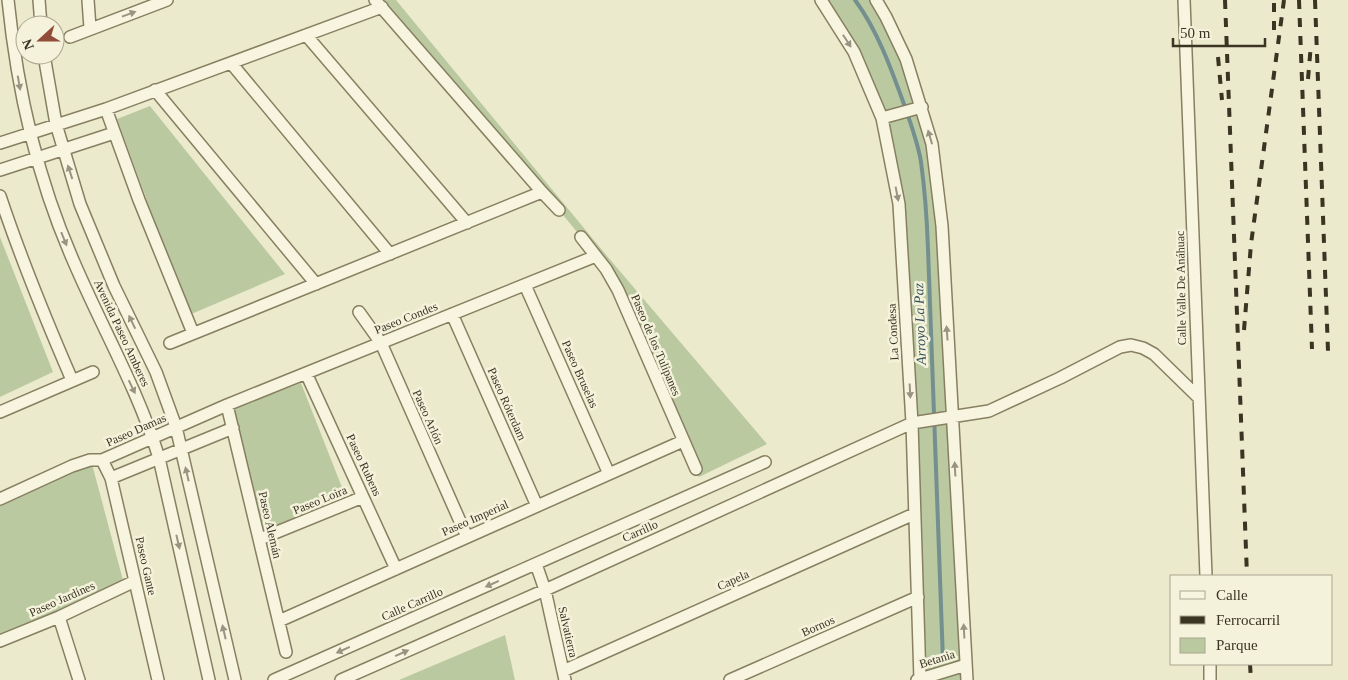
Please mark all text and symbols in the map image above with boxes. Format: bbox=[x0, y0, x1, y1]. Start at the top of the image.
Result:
one-way arrow bbox=[121, 10, 136, 17]
north arrow bbox=[15, 15, 65, 65]
scale bar bbox=[1173, 15, 1266, 47]
text: 50 m bbox=[1180, 25, 1211, 41]
one-way arrow bbox=[842, 34, 852, 48]
text: N bbox=[20, 37, 37, 52]
one-way arrow bbox=[15, 75, 23, 91]
one-way arrow bbox=[926, 129, 934, 144]
one-way arrow bbox=[66, 164, 74, 179]
one-way arrow bbox=[894, 187, 902, 203]
street label: Calle Valle De Anáhuac bbox=[1173, 231, 1189, 345]
one-way arrow bbox=[60, 232, 68, 247]
street label: Avenida Paseo Amberes bbox=[91, 277, 153, 389]
water label: Arroyo La Paz bbox=[911, 282, 929, 366]
street label: Paseo de los Tulipanes bbox=[628, 292, 684, 398]
street label: Paseo Condes bbox=[372, 299, 440, 337]
street label: La Condesa bbox=[884, 303, 901, 361]
one-way arrow bbox=[128, 315, 136, 329]
one-way arrow bbox=[942, 325, 950, 341]
street label: Paseo Bruselas bbox=[559, 338, 601, 410]
street label: Paseo Róterdam bbox=[485, 365, 530, 443]
one-way arrow bbox=[128, 379, 136, 394]
one-way arrow bbox=[906, 384, 914, 400]
street label: Paseo Arlón bbox=[410, 388, 446, 446]
street label: Paseo Damas bbox=[104, 410, 169, 449]
street label: Paseo Rubens bbox=[343, 432, 385, 499]
one-way arrow bbox=[951, 461, 959, 477]
one-way arrow bbox=[183, 467, 191, 482]
street label: Paseo Loira bbox=[291, 483, 350, 517]
street label: Paseo Alemán bbox=[255, 490, 285, 560]
street label: Paseo Imperial bbox=[439, 497, 511, 539]
street label: Carrillo bbox=[620, 517, 660, 545]
one-way arrow bbox=[174, 534, 182, 549]
street label: Paseo Gante bbox=[132, 535, 160, 597]
street label: Capela bbox=[715, 567, 752, 593]
legend bbox=[1170, 575, 1333, 665]
street label: Paseo Jardines bbox=[27, 578, 97, 620]
one-way arrow bbox=[485, 580, 499, 588]
street label: Calle Carrillo bbox=[379, 584, 445, 624]
text: Calle bbox=[1216, 587, 1248, 603]
street label: Salvatierra bbox=[555, 605, 581, 660]
street label: Bornos bbox=[799, 612, 837, 639]
text: Ferrocarril bbox=[1216, 612, 1280, 628]
one-way arrow bbox=[960, 623, 968, 639]
one-way arrow bbox=[220, 625, 228, 640]
text: Parque bbox=[1216, 637, 1258, 653]
one-way arrow bbox=[336, 646, 350, 654]
street label: Betania bbox=[917, 647, 957, 671]
one-way arrow bbox=[395, 649, 409, 657]

